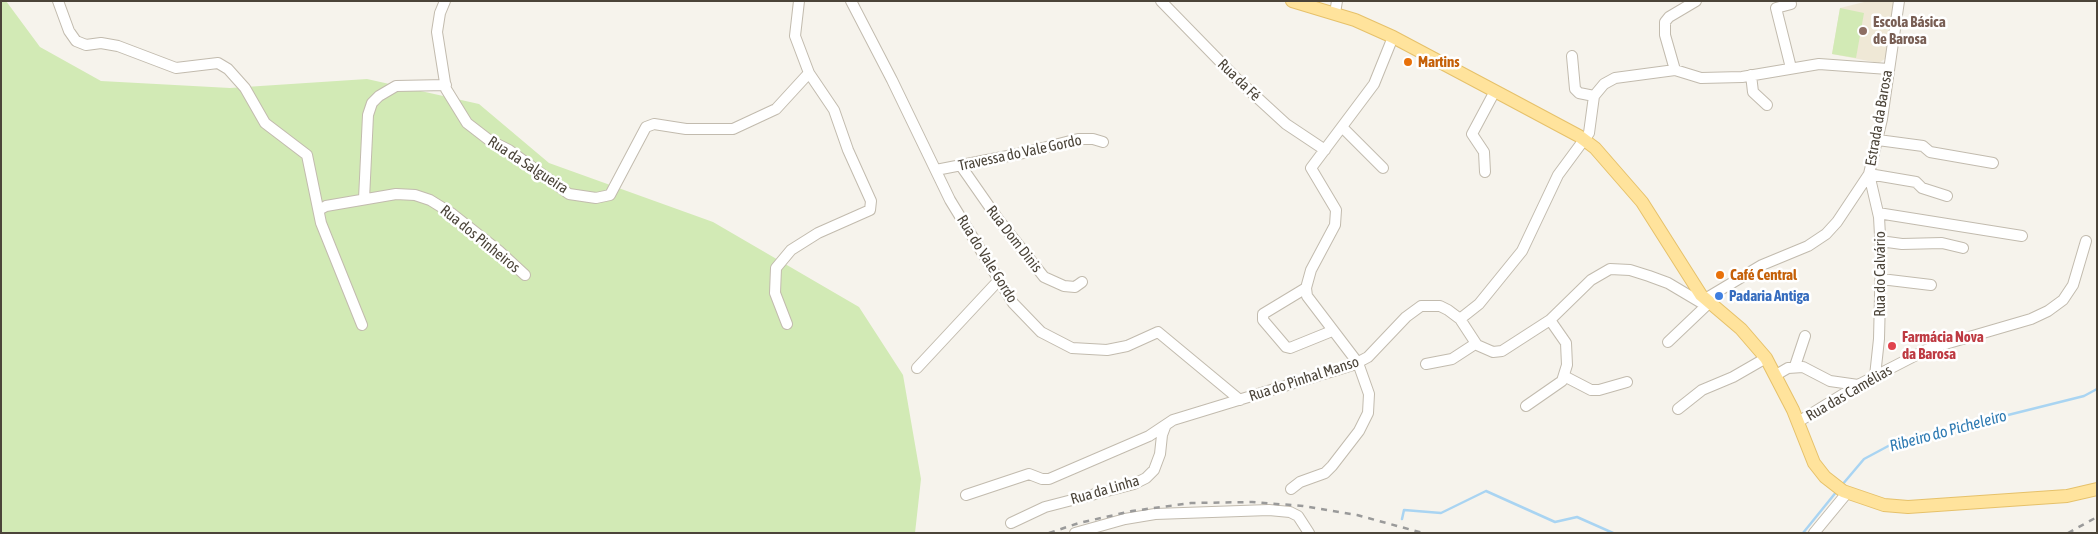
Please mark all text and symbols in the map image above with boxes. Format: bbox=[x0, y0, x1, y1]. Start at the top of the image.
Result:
place label: Escola Básica de Barosa bbox=[1873, 13, 1946, 48]
marker: Escola Básica de Barosa bbox=[1857, 25, 1869, 37]
place label: Martins bbox=[1418, 53, 1460, 71]
street label: Rua da Fé bbox=[1214, 55, 1264, 105]
marker: Martins bbox=[1402, 56, 1414, 68]
street label: Estrada da Barosa bbox=[1862, 69, 1896, 167]
street label: Travessa do Vale Gordo bbox=[957, 131, 1083, 175]
street label: Rua da Salgueira bbox=[485, 132, 571, 198]
street label: Rua dos Pinheiros bbox=[437, 201, 523, 277]
street label: Rua Dom Dinis bbox=[982, 202, 1046, 276]
street label: Rua do Vale Gordo bbox=[953, 212, 1021, 306]
street label: Rua do Calvário bbox=[1871, 231, 1889, 317]
place label: Café Central bbox=[1730, 266, 1797, 284]
marker: Café Central bbox=[1714, 269, 1726, 281]
place label: Padaria Antiga bbox=[1729, 287, 1810, 305]
marker: Padaria Antiga bbox=[1713, 290, 1725, 302]
place label: Farmácia Nova da Barosa bbox=[1902, 328, 1984, 363]
marker: Farmácia Nova da Barosa bbox=[1886, 340, 1898, 352]
street label: Rua do Pinhal Manso bbox=[1247, 353, 1361, 405]
street label: Rua das Camélias bbox=[1803, 361, 1895, 425]
water label: Ribeiro do Picheleiro bbox=[1887, 406, 2009, 456]
street label: Rua da Linha bbox=[1069, 472, 1141, 508]

